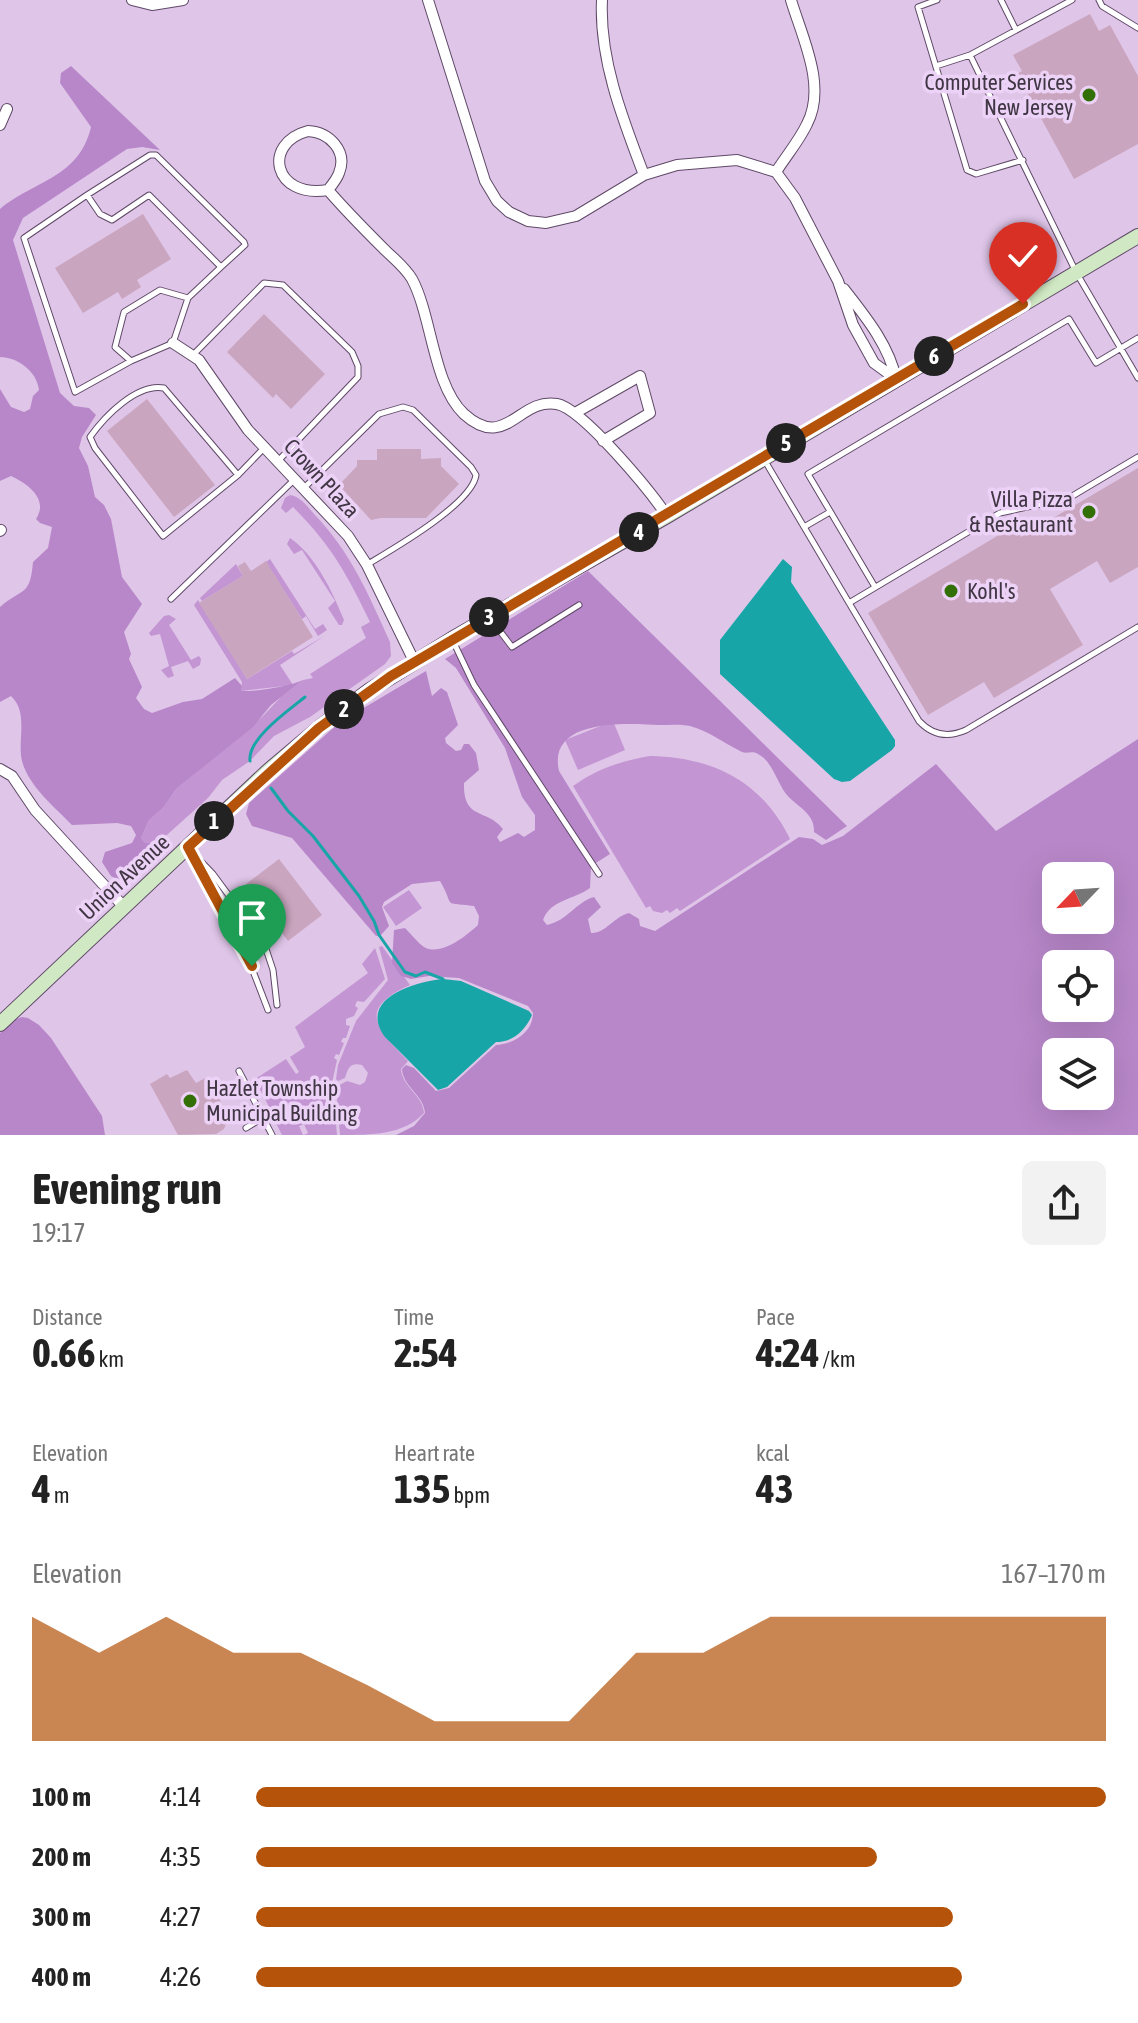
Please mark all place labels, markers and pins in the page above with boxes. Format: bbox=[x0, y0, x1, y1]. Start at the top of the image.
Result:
place label: Computer Services New Jersey bbox=[925, 69, 1073, 120]
marker: Computer Services New Jersey bbox=[1080, 86, 1098, 104]
pin bbox=[989, 222, 1057, 304]
pin: 6 bbox=[914, 336, 954, 376]
pin: 5 bbox=[766, 423, 806, 463]
place label: Villa Pizza & Restaurant bbox=[969, 486, 1073, 537]
marker: Villa Pizza & Restaurant bbox=[1080, 503, 1098, 521]
pin: 4 bbox=[619, 512, 659, 552]
place label: Kohl's bbox=[967, 578, 1016, 604]
marker: Kohl's bbox=[942, 582, 960, 600]
pin: 3 bbox=[469, 597, 509, 637]
pin: 2 bbox=[324, 689, 364, 729]
pin: 1 bbox=[194, 801, 234, 841]
pin bbox=[218, 884, 286, 966]
place label: Hazlet Township Municipal Building bbox=[206, 1075, 358, 1126]
marker: Hazlet Township Municipal Building bbox=[181, 1092, 199, 1110]

